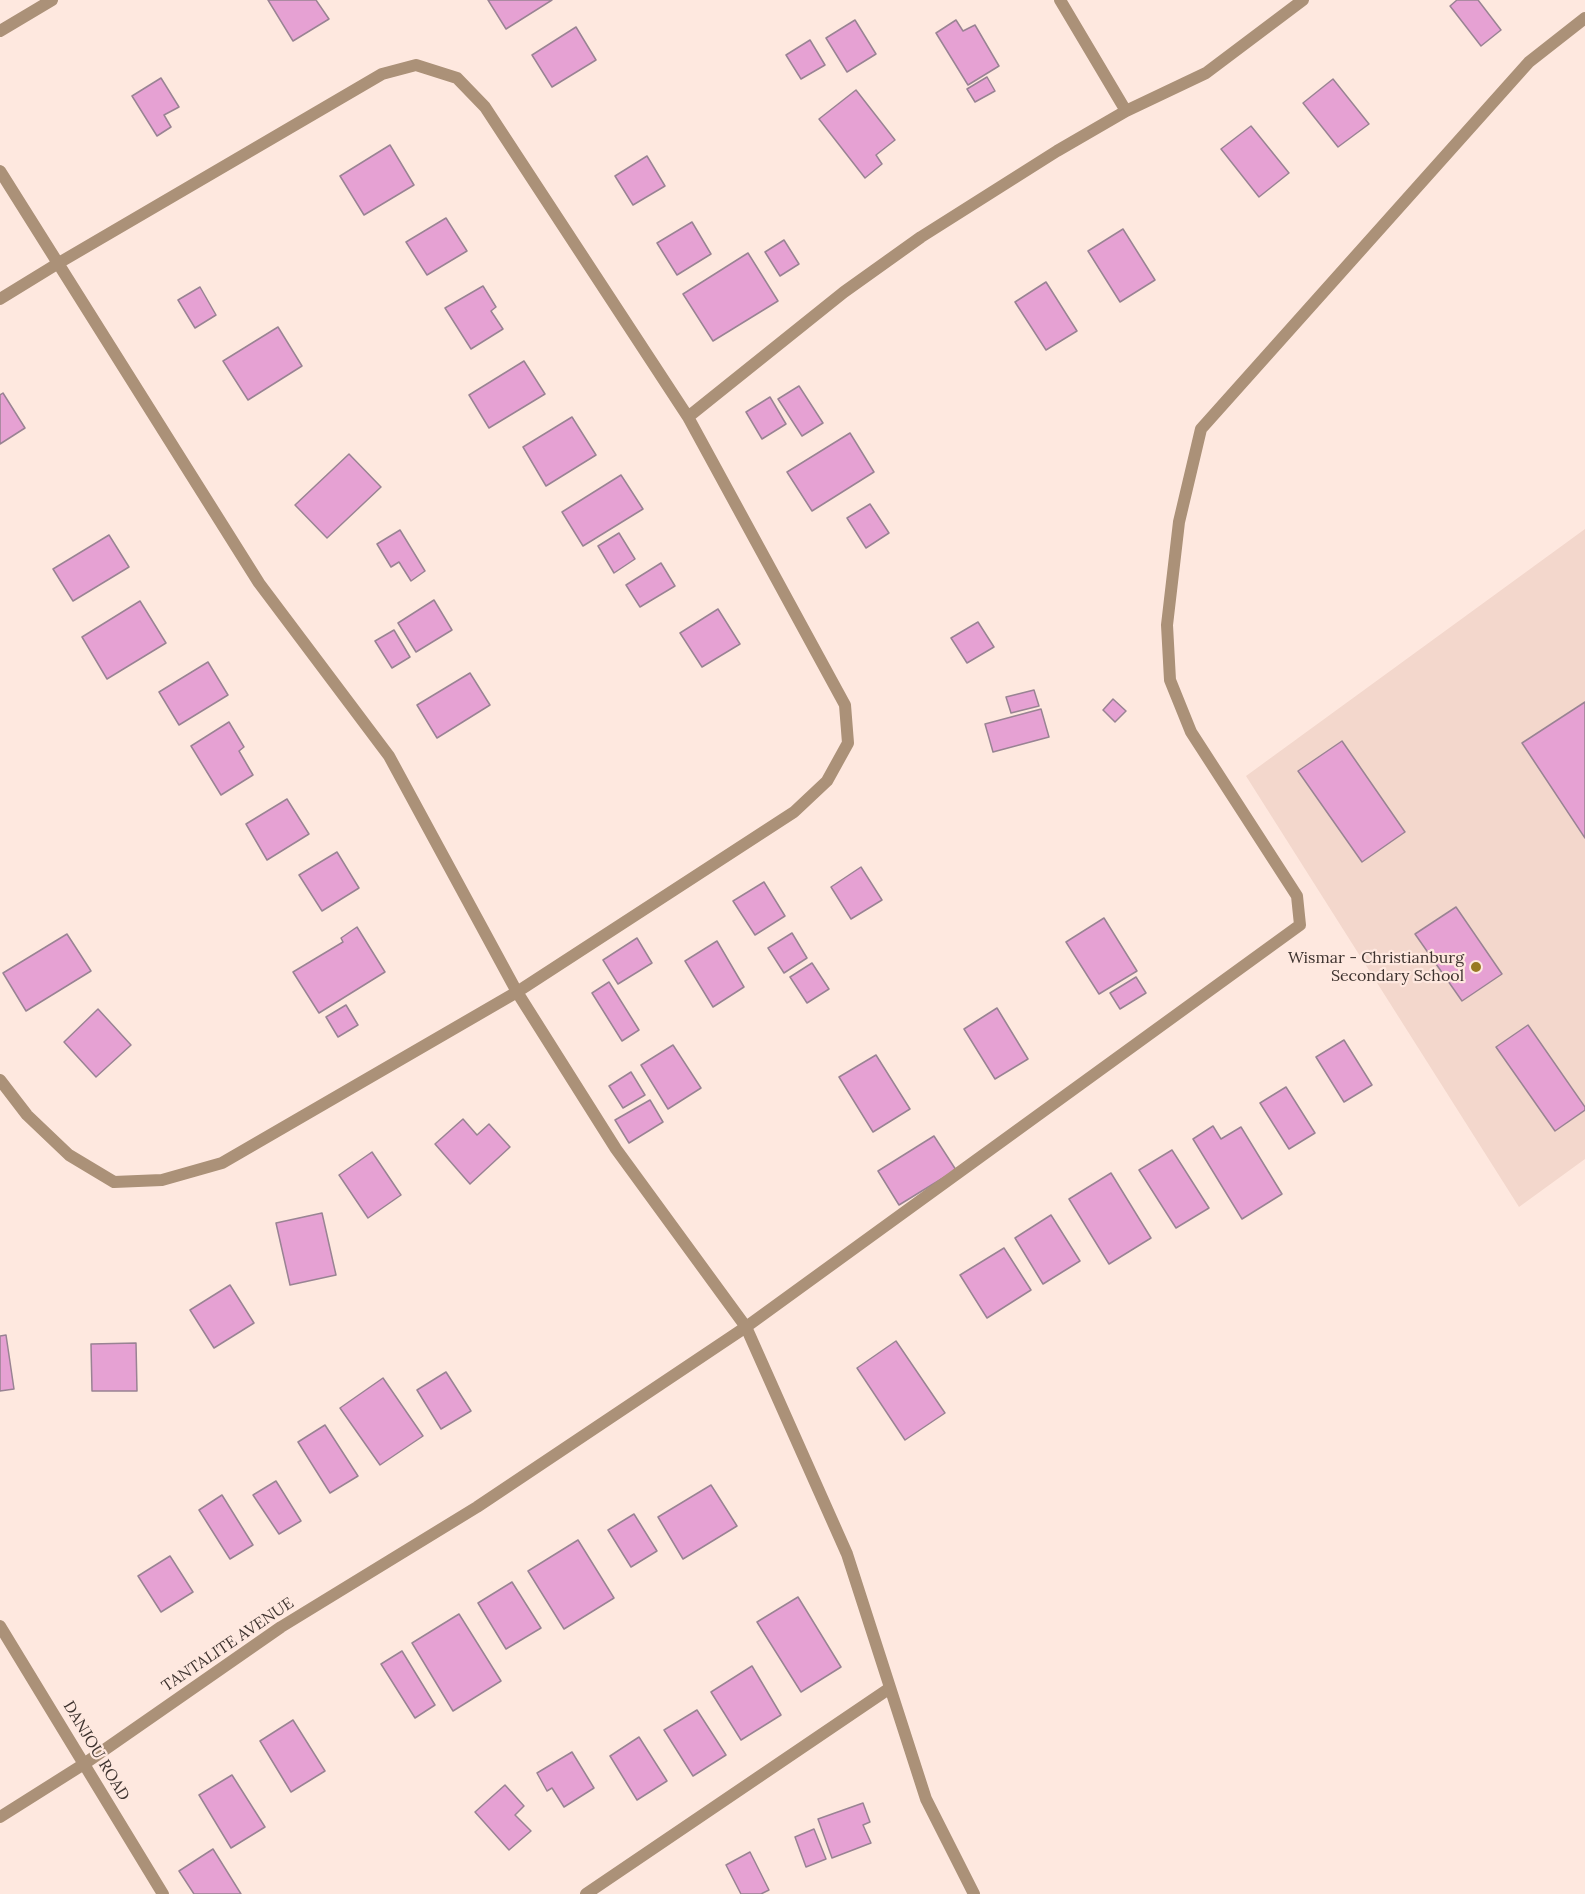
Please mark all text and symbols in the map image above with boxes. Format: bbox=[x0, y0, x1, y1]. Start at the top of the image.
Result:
place label: Wismar - Christianburg Secondary School bbox=[1288, 948, 1464, 986]
marker: Wismar - Christianburg Secondary School bbox=[1469, 960, 1483, 974]
street label: TANTALITE AVENUE bbox=[158, 1594, 298, 1696]
street label: DANJOU ROAD bbox=[59, 1698, 133, 1804]

